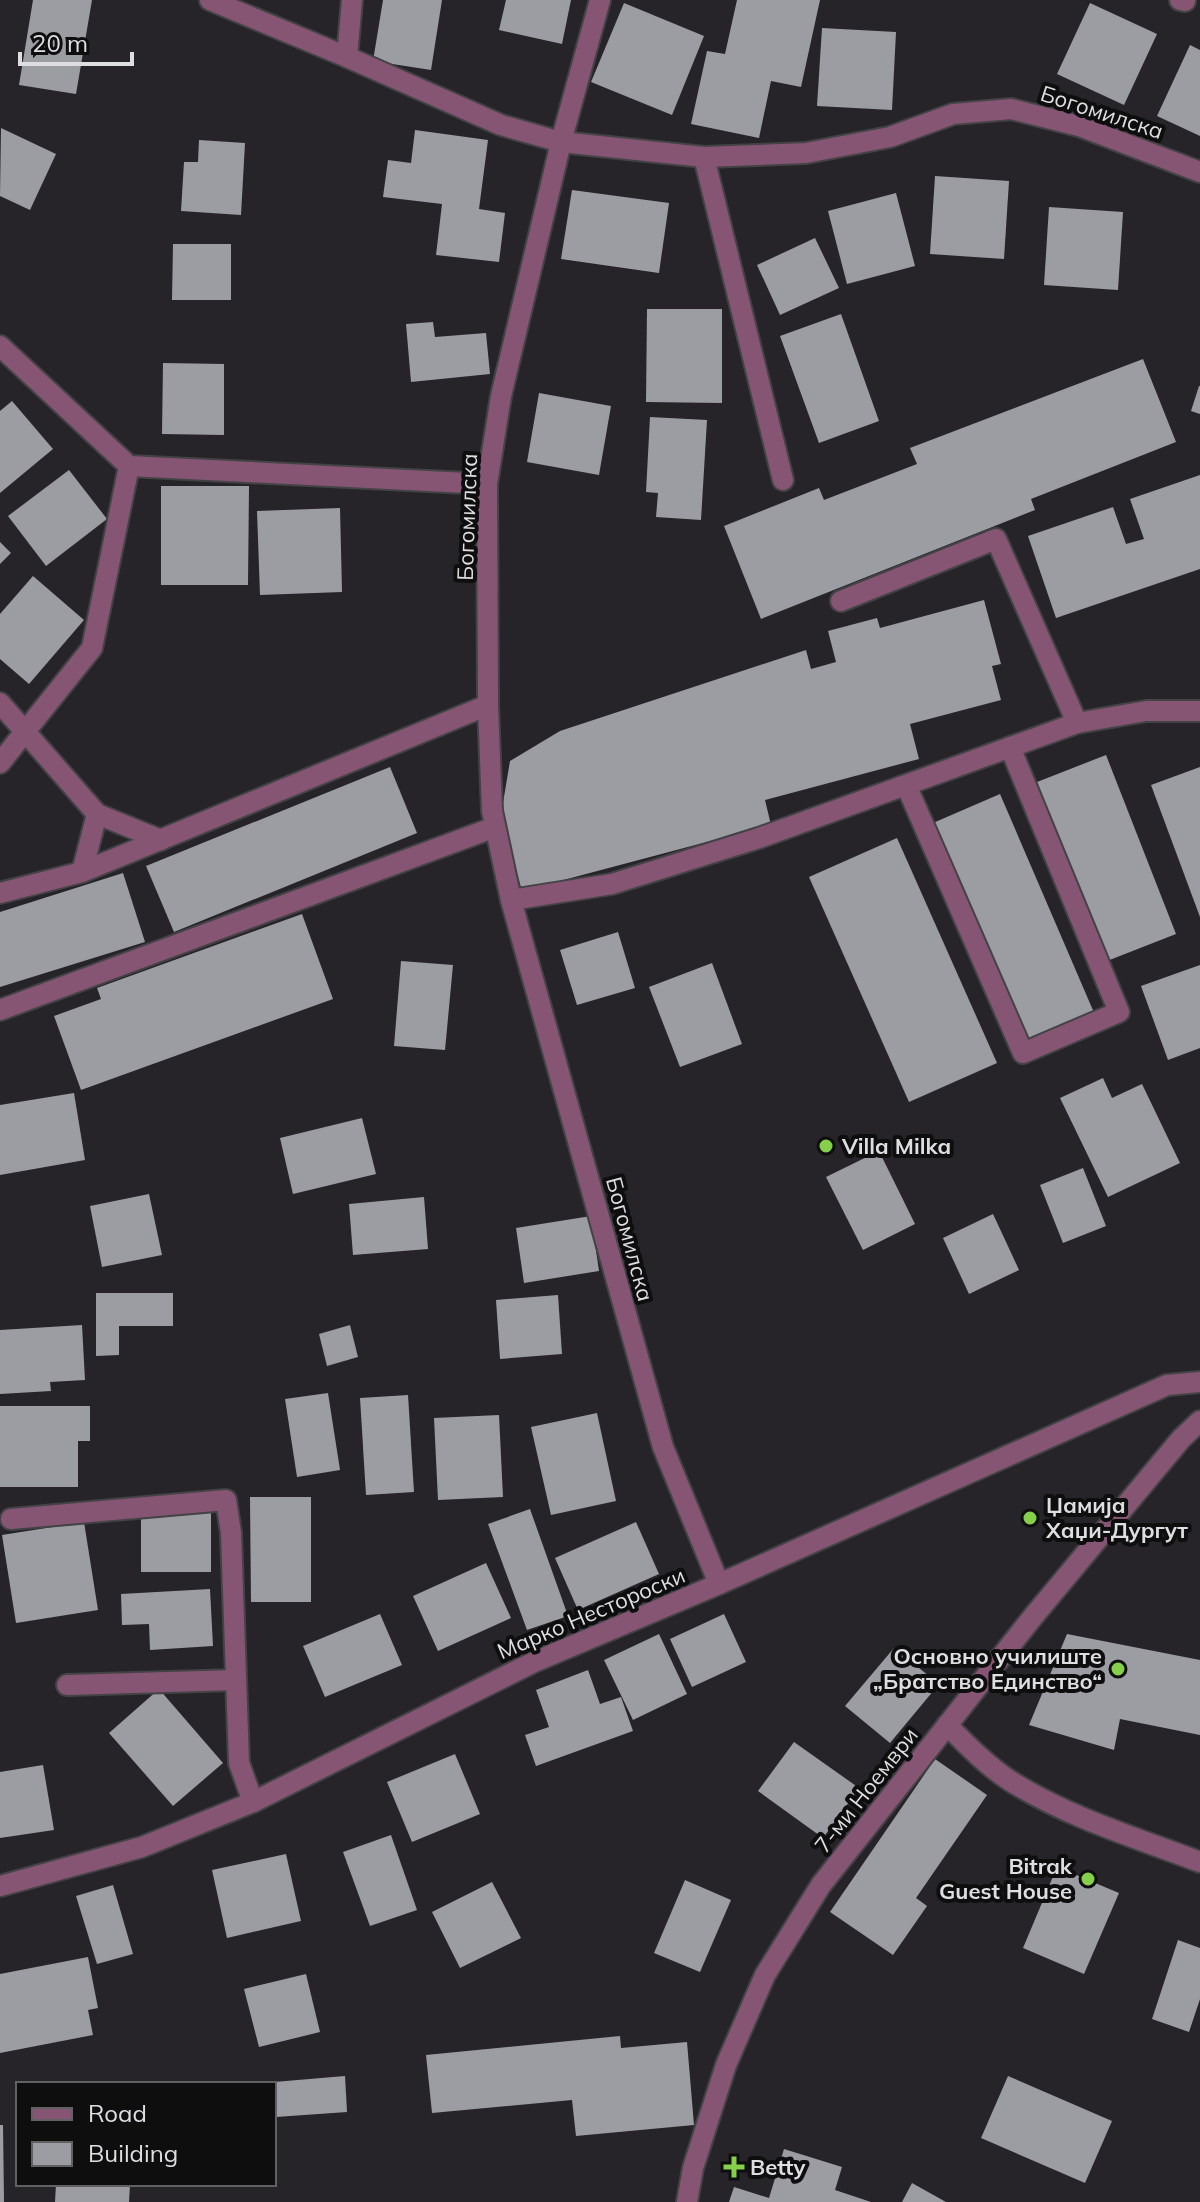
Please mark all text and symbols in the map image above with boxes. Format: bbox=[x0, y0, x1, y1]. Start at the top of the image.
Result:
scale bar bbox=[20, 16, 132, 66]
text: 20 m bbox=[32, 28, 88, 58]
street label: Богомилска bbox=[1037, 79, 1167, 145]
street label: Богомилска bbox=[451, 453, 483, 581]
place label: Villa Milka bbox=[841, 1132, 951, 1160]
marker: Villa Milka bbox=[817, 1137, 835, 1155]
street label: Богомилска bbox=[600, 1174, 660, 1304]
place label: Џамија Хаџи-Дургут bbox=[1045, 1491, 1188, 1544]
marker: Џамија Хаџи-Дургут bbox=[1021, 1509, 1039, 1527]
street label: Марко Нестороски bbox=[493, 1561, 689, 1665]
place label: Основно училиште „Братство Единство“ bbox=[873, 1642, 1102, 1695]
marker: Основно училиште „Братство Единство“ bbox=[1109, 1660, 1127, 1678]
street label: 7-ми Ноември bbox=[808, 1722, 924, 1858]
place label: Bitrak Guest House bbox=[939, 1852, 1073, 1905]
marker: Bitrak Guest House bbox=[1079, 1870, 1097, 1888]
legend bbox=[16, 2082, 276, 2186]
text: Road bbox=[88, 2098, 147, 2128]
text: Building bbox=[88, 2138, 178, 2168]
place label: Betty bbox=[750, 2153, 805, 2181]
marker: Betty bbox=[725, 2158, 743, 2176]

